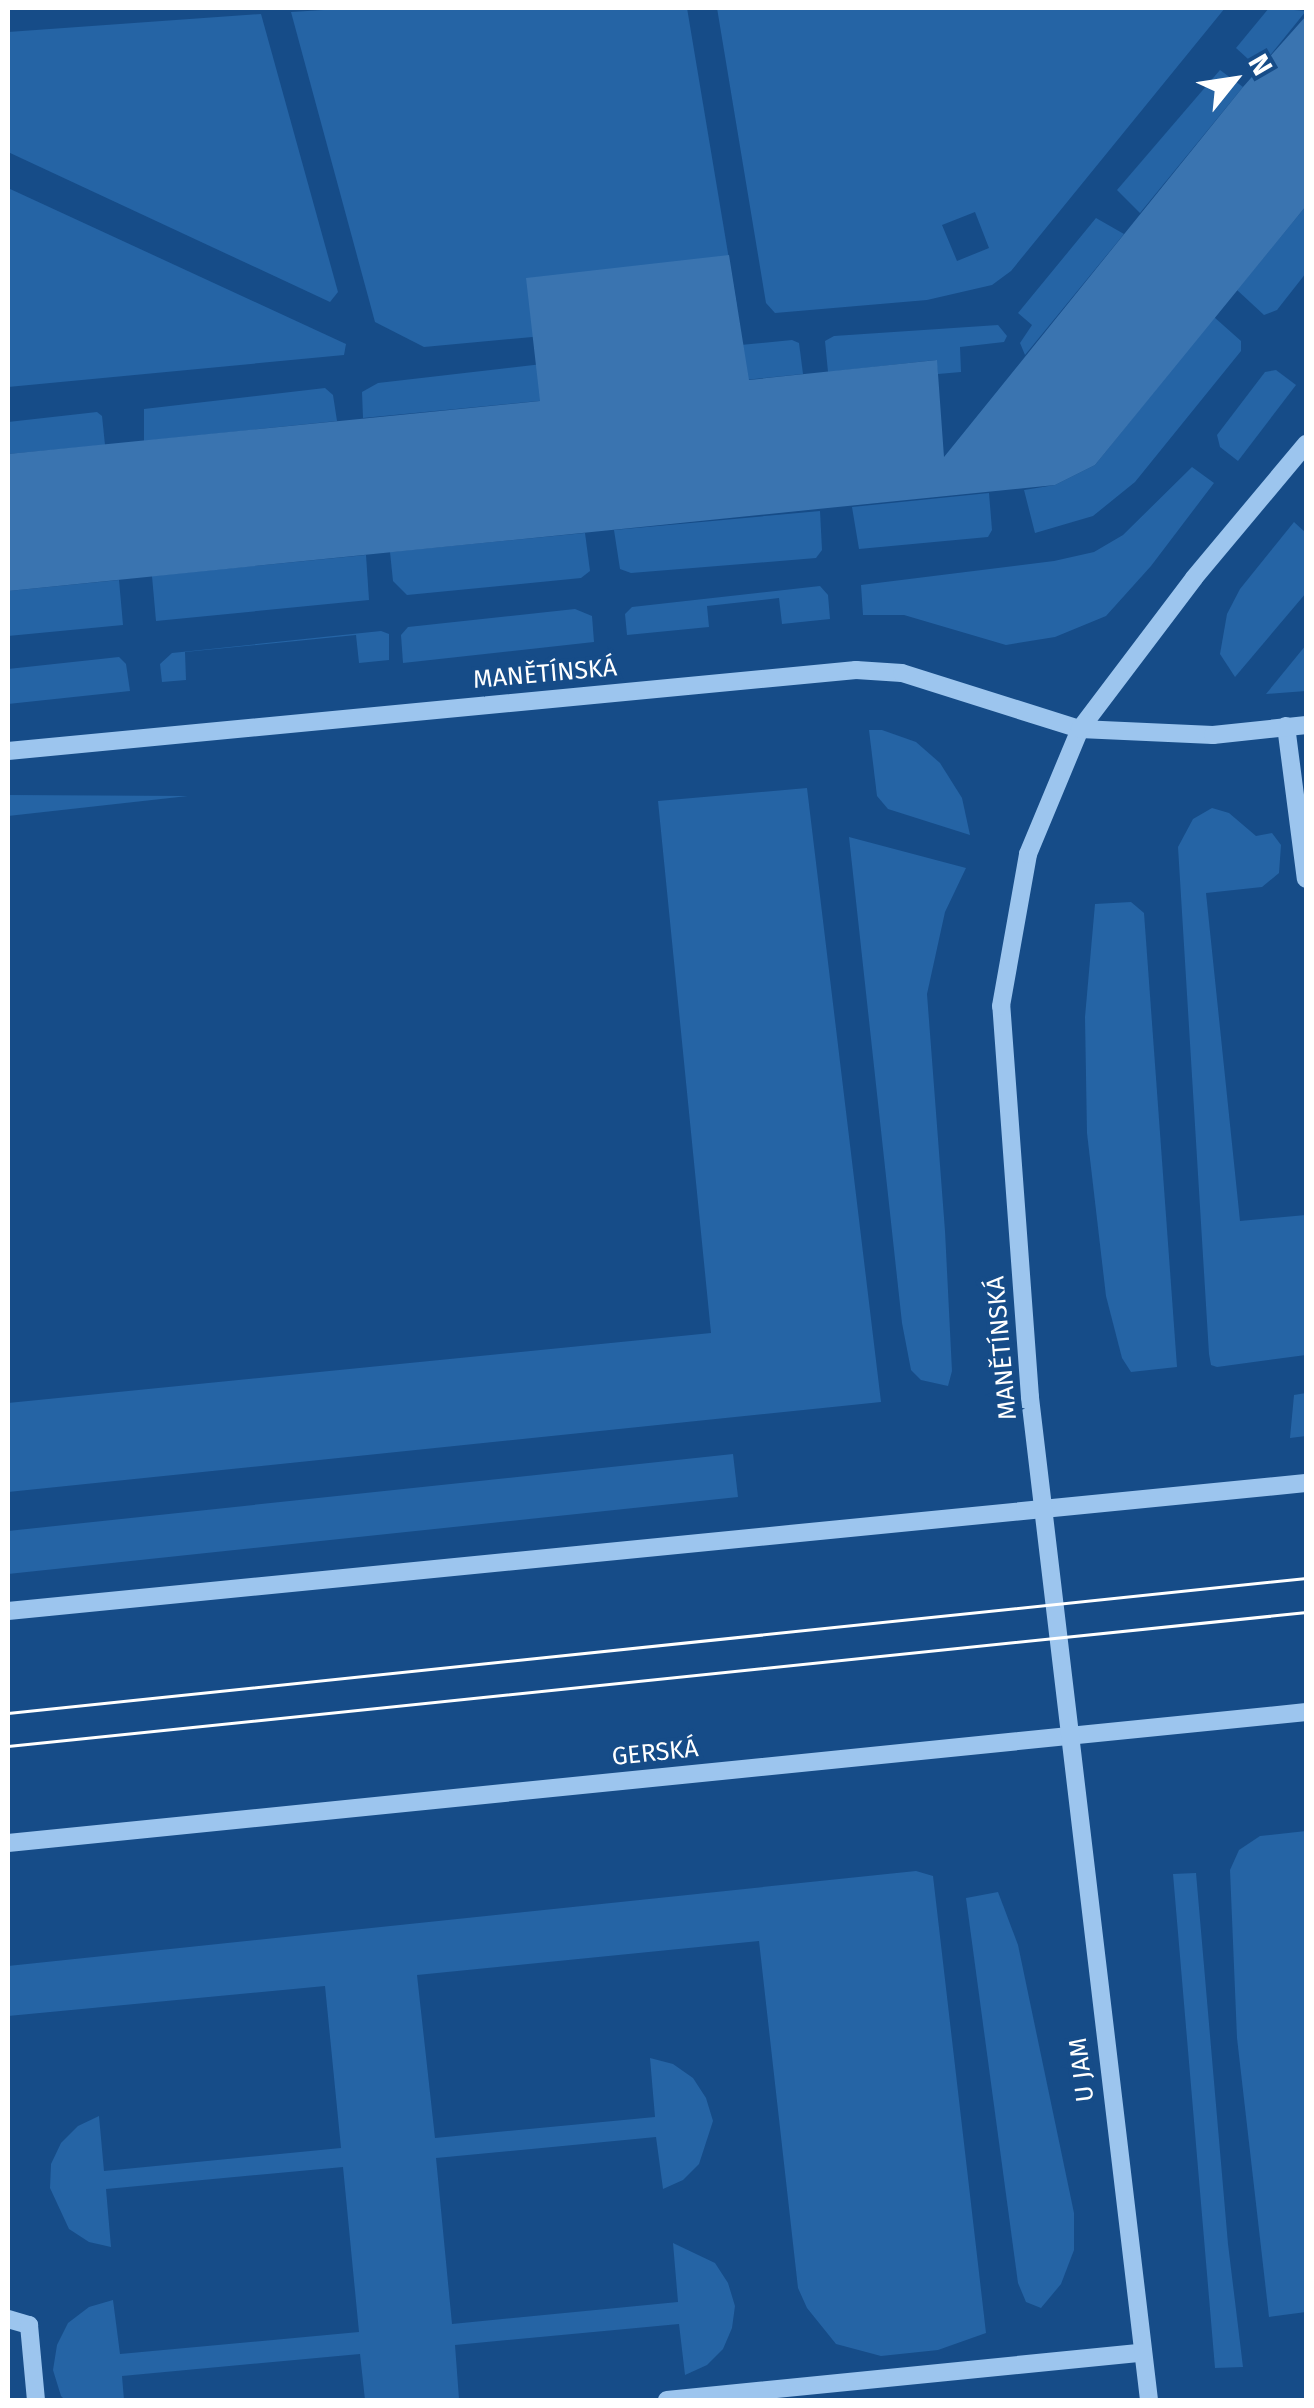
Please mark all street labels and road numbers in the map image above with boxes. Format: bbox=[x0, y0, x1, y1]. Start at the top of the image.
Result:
street label: MANĚTÍNSKÁ bbox=[472, 653, 618, 695]
street label: MANĚTÍNSKÁ bbox=[981, 1275, 1023, 1421]
street label: GERSKÁ bbox=[610, 1734, 700, 1772]
street label: U JAM bbox=[1063, 2036, 1101, 2104]

